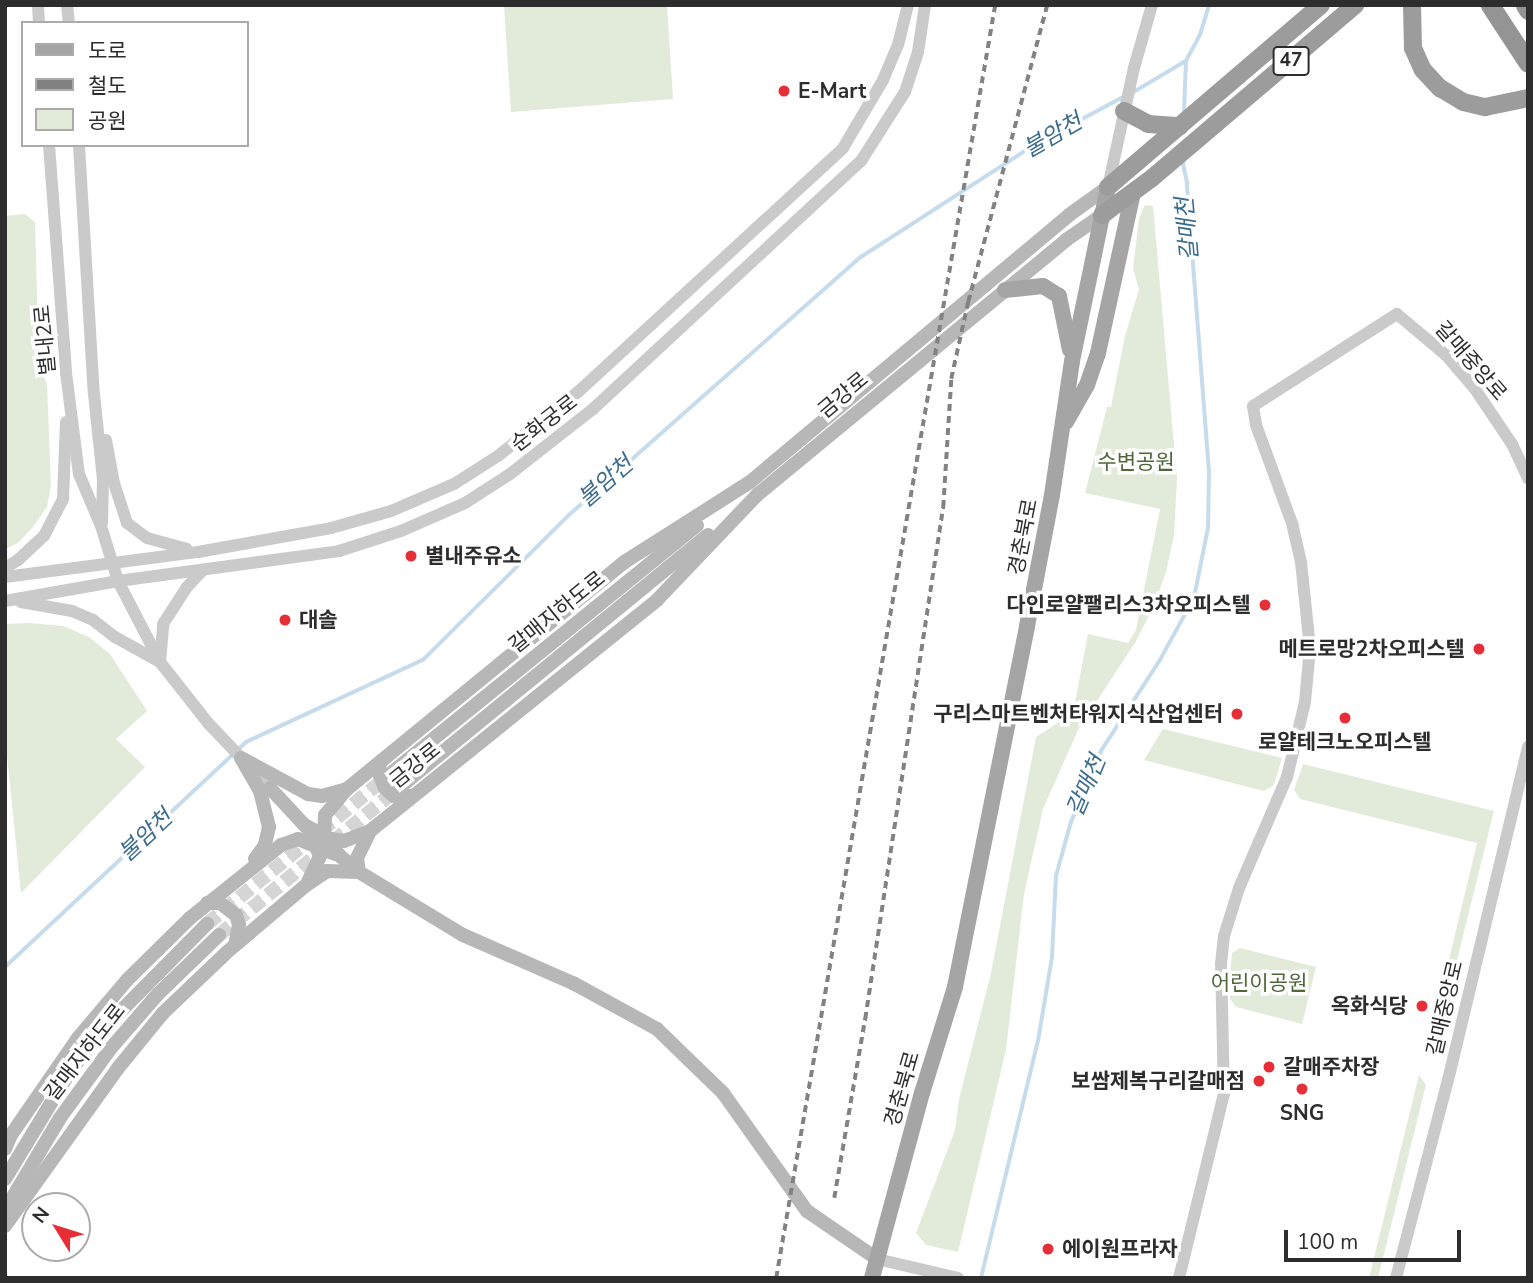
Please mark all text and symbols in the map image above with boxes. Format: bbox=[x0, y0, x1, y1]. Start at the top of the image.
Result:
legend bbox=[21, 21, 248, 147]
text: 도로 bbox=[88, 37, 127, 65]
road number: 47 bbox=[1272, 45, 1310, 76]
text: 철도 bbox=[88, 72, 127, 100]
place label: E-Mart bbox=[798, 78, 866, 104]
marker: E-Mart bbox=[776, 83, 792, 99]
text: 공원 bbox=[88, 107, 127, 135]
water label: 불암천 bbox=[1019, 108, 1087, 164]
water label: 갈매천 bbox=[1171, 196, 1205, 262]
street label: 별내2로 bbox=[29, 304, 61, 376]
street label: 갈매중앙로 bbox=[1430, 316, 1512, 406]
street label: 금강로 bbox=[813, 367, 873, 423]
street label: 순화궁로 bbox=[506, 389, 582, 457]
park label: 수변공원 bbox=[1097, 449, 1175, 475]
water label: 불암천 bbox=[573, 451, 639, 513]
street label: 경춘북로 bbox=[1003, 497, 1043, 577]
place label: 별내주유소 bbox=[425, 543, 522, 569]
marker: 별내주유소 bbox=[403, 548, 419, 564]
street label: 갈매지하도로 bbox=[504, 566, 610, 658]
place label: 다인로얄팰리스3차오피스텔 bbox=[1007, 592, 1251, 618]
marker: 다인로얄팰리스3차오피스텔 bbox=[1257, 597, 1273, 613]
place label: 대솔 bbox=[299, 607, 338, 633]
marker: 대솔 bbox=[277, 612, 293, 628]
place label: 메트로망2차오피스텔 bbox=[1279, 636, 1465, 662]
marker: 메트로망2차오피스텔 bbox=[1471, 641, 1487, 657]
place label: 구리스마트벤처타워지식산업센터 bbox=[933, 701, 1223, 727]
marker: 구리스마트벤처타워지식산업센터 bbox=[1229, 706, 1245, 722]
marker: 로얄테크노오피스텔 bbox=[1337, 710, 1353, 726]
place label: 로얄테크노오피스텔 bbox=[1258, 729, 1432, 755]
street label: 금강로 bbox=[385, 737, 445, 793]
water label: 갈매천 bbox=[1062, 751, 1112, 821]
water label: 불암천 bbox=[113, 804, 179, 868]
street label: 갈매중앙로 bbox=[1422, 958, 1468, 1058]
park label: 어린이공원 bbox=[1211, 970, 1307, 996]
place label: 옥화식당 bbox=[1331, 993, 1408, 1019]
marker: 옥화식당 bbox=[1414, 998, 1430, 1014]
street label: 갈매지하도로 bbox=[39, 999, 131, 1105]
street label: 경춘북로 bbox=[879, 1048, 925, 1130]
place label: 갈매주차장 bbox=[1283, 1054, 1380, 1080]
marker: 갈매주차장 bbox=[1261, 1059, 1277, 1075]
place label: 보쌈제복구리갈매점 bbox=[1071, 1068, 1245, 1094]
marker: 보쌈제복구리갈매점 bbox=[1251, 1073, 1267, 1089]
marker: SNG bbox=[1294, 1081, 1310, 1097]
place label: SNG bbox=[1280, 1100, 1324, 1126]
north arrow bbox=[21, 1192, 91, 1262]
text: N bbox=[26, 1202, 56, 1229]
scale bar bbox=[1288, 1216, 1465, 1260]
text: 100 m bbox=[1297, 1228, 1358, 1256]
place label: 에이원프라자 bbox=[1062, 1236, 1178, 1262]
marker: 에이원프라자 bbox=[1040, 1241, 1056, 1257]

